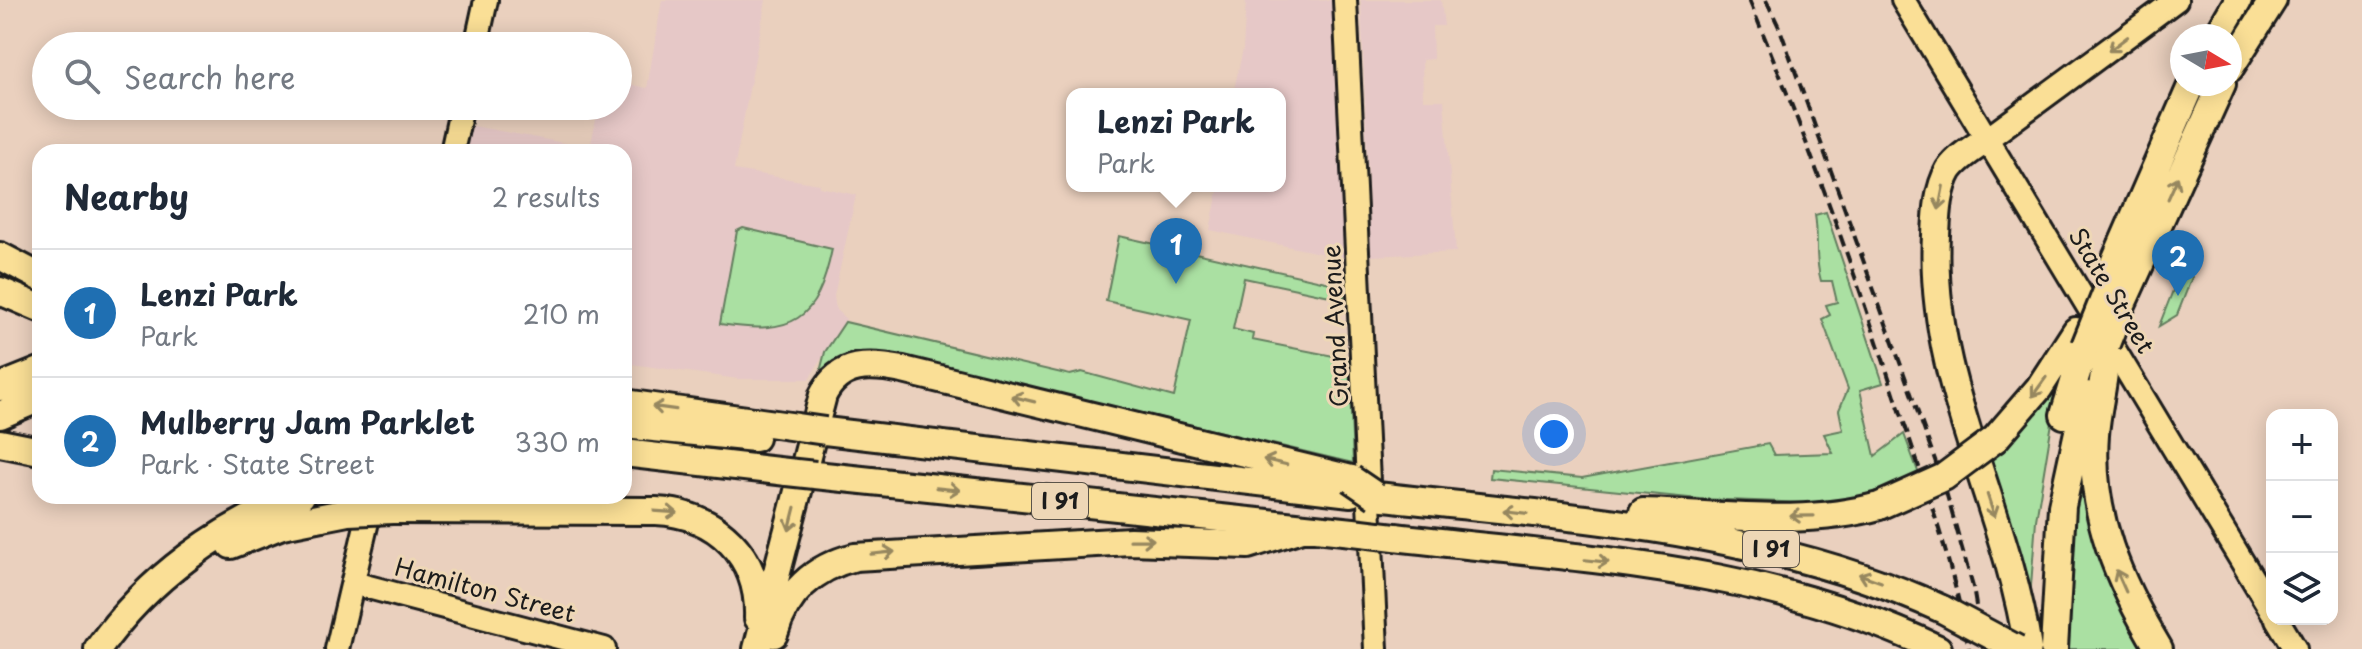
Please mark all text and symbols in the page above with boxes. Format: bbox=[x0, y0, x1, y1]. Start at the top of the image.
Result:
north arrow bbox=[2170, 24, 2242, 96]
search box bbox=[32, 32, 632, 120]
one-way arrow bbox=[2108, 36, 2129, 53]
icon: search bbox=[60, 54, 104, 98]
text: Search here bbox=[124, 54, 296, 99]
popup bbox=[1066, 88, 1286, 192]
text: Lenzi Park bbox=[1097, 98, 1255, 143]
text: Park bbox=[1097, 143, 1155, 182]
text: Nearby bbox=[64, 170, 189, 222]
text: 2 results bbox=[492, 177, 600, 216]
one-way arrow bbox=[2166, 177, 2181, 201]
one-way arrow bbox=[1932, 185, 1947, 210]
pin: 1 bbox=[1150, 218, 1202, 284]
street label: State Street bbox=[2061, 220, 2165, 360]
pin: 2 bbox=[2152, 230, 2204, 296]
street label: Grand Avenue bbox=[1312, 244, 1356, 408]
text: Lenzi Park bbox=[140, 271, 298, 316]
text: 1 bbox=[84, 294, 96, 333]
text: 210 m bbox=[523, 294, 600, 333]
text: Park bbox=[140, 316, 198, 355]
one-way arrow bbox=[2031, 376, 2047, 398]
one-way arrow bbox=[1010, 391, 1036, 406]
text: Mulberry Jam Parklet bbox=[140, 399, 475, 444]
one-way arrow bbox=[652, 400, 677, 415]
map controls bbox=[2266, 409, 2338, 625]
button: + bbox=[2266, 409, 2338, 481]
your location bbox=[1534, 414, 1574, 454]
text: 2 bbox=[81, 422, 99, 461]
text: 330 m bbox=[515, 422, 600, 461]
text: Park · State Street bbox=[140, 444, 375, 483]
one-way arrow bbox=[1263, 453, 1288, 468]
button: − bbox=[2266, 481, 2338, 553]
one-way arrow bbox=[934, 482, 961, 497]
road number: I 91 bbox=[1032, 483, 1088, 519]
one-way arrow bbox=[1984, 494, 1999, 519]
one-way arrow bbox=[1502, 504, 1529, 519]
one-way arrow bbox=[652, 505, 679, 520]
one-way arrow bbox=[784, 506, 799, 532]
one-way arrow bbox=[1789, 508, 1816, 524]
road number: I 91 bbox=[1743, 531, 1799, 567]
one-way arrow bbox=[1128, 533, 1155, 548]
one-way arrow bbox=[869, 545, 896, 560]
street label: Hamilton Street bbox=[391, 548, 580, 631]
one-way arrow bbox=[1583, 553, 1610, 568]
button: layers bbox=[2266, 553, 2338, 625]
one-way arrow bbox=[2113, 569, 2128, 593]
one-way arrow bbox=[1858, 570, 1883, 585]

